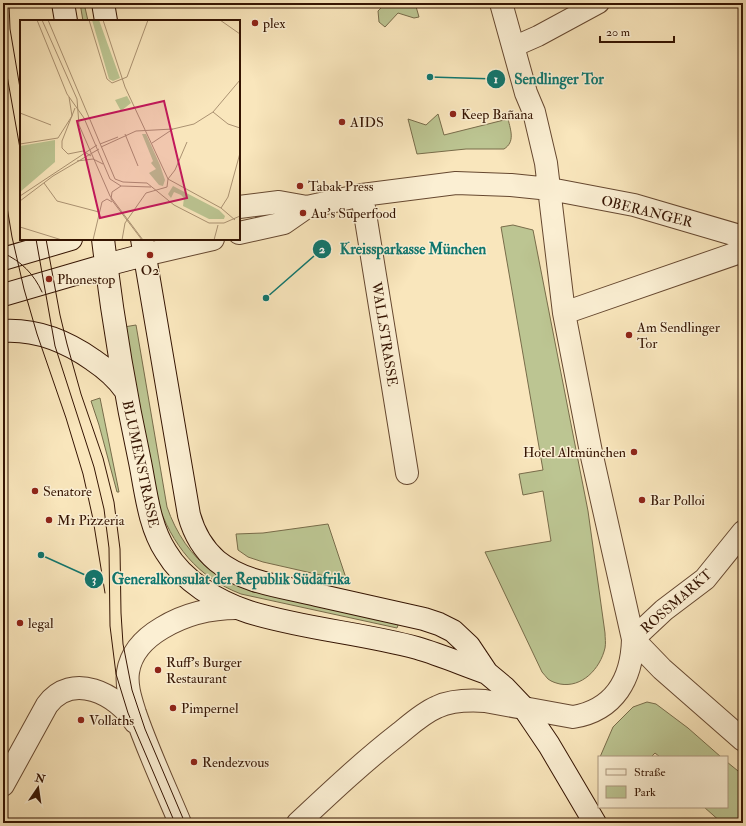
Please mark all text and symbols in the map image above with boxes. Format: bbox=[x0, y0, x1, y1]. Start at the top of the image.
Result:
place label: plex bbox=[262, 15, 286, 33]
marker: plex bbox=[250, 18, 260, 28]
scale bar bbox=[600, 18, 674, 44]
inset map bbox=[20, 20, 240, 240]
text: 20 m bbox=[606, 25, 631, 40]
callout: Sendlinger Tor bbox=[486, 66, 612, 93]
text: Sendlinger Tor bbox=[514, 70, 604, 90]
text: 1 bbox=[494, 72, 498, 87]
place label: Keep Bañana bbox=[461, 106, 533, 124]
marker: Keep Bañana bbox=[448, 109, 458, 119]
place label: AIDS bbox=[349, 114, 384, 131]
marker: AIDS bbox=[337, 117, 347, 127]
place label: Tabak Press bbox=[308, 178, 374, 195]
marker: Tabak Press bbox=[295, 181, 305, 191]
street label: OBERANGER bbox=[599, 192, 695, 231]
place label: Au's Superfood bbox=[310, 205, 396, 223]
marker: Au's Superfood bbox=[298, 208, 308, 218]
callout: Kreissparkasse München bbox=[312, 235, 495, 262]
text: Kreissparkasse München bbox=[340, 240, 486, 260]
text: 2 bbox=[319, 242, 325, 257]
marker: O2 bbox=[145, 250, 155, 260]
place label: O2 bbox=[141, 262, 159, 279]
place label: Phonestop bbox=[57, 271, 115, 289]
marker: Phonestop bbox=[44, 274, 54, 284]
street label: WALLSTRASSE bbox=[368, 280, 401, 387]
place label: Am Sendlinger Tor bbox=[636, 319, 721, 352]
marker: Am Sendlinger Tor bbox=[624, 330, 634, 340]
street label: BLUMENSTRASSE bbox=[119, 399, 162, 529]
place label: Hotel Altmünchen bbox=[523, 444, 626, 461]
marker: Hotel Altmünchen bbox=[629, 447, 639, 457]
place label: Senatore bbox=[43, 483, 92, 500]
marker: Senatore bbox=[30, 486, 40, 496]
place label: Bar Polloi bbox=[650, 492, 705, 509]
marker: Bar Polloi bbox=[637, 495, 647, 505]
place label: M1 Pizzeria bbox=[57, 512, 125, 529]
marker: M1 Pizzeria bbox=[44, 515, 54, 525]
callout: Generalkonsulat der Republik Südafrika bbox=[84, 565, 359, 592]
street label: ROSSMARKT bbox=[637, 565, 716, 637]
text: Generalkonsulat der Republik Südafrika bbox=[112, 570, 351, 590]
text: 3 bbox=[92, 572, 97, 587]
place label: legal bbox=[28, 615, 54, 632]
marker: legal bbox=[15, 618, 25, 628]
place label: Ruff's Burger Restaurant bbox=[166, 654, 243, 687]
marker: Ruff's Burger Restaurant bbox=[153, 665, 163, 675]
place label: Pimpernel bbox=[181, 700, 239, 718]
marker: Pimpernel bbox=[168, 703, 178, 713]
place label: Vollaths bbox=[89, 712, 134, 729]
marker: Vollaths bbox=[76, 715, 86, 725]
place label: Rendezvous bbox=[202, 754, 269, 771]
legend bbox=[598, 756, 728, 808]
marker: Rendezvous bbox=[189, 757, 199, 767]
text: Straße bbox=[634, 765, 665, 780]
north arrow bbox=[18, 768, 58, 808]
text: N bbox=[33, 771, 48, 786]
text: Park bbox=[634, 785, 656, 800]

